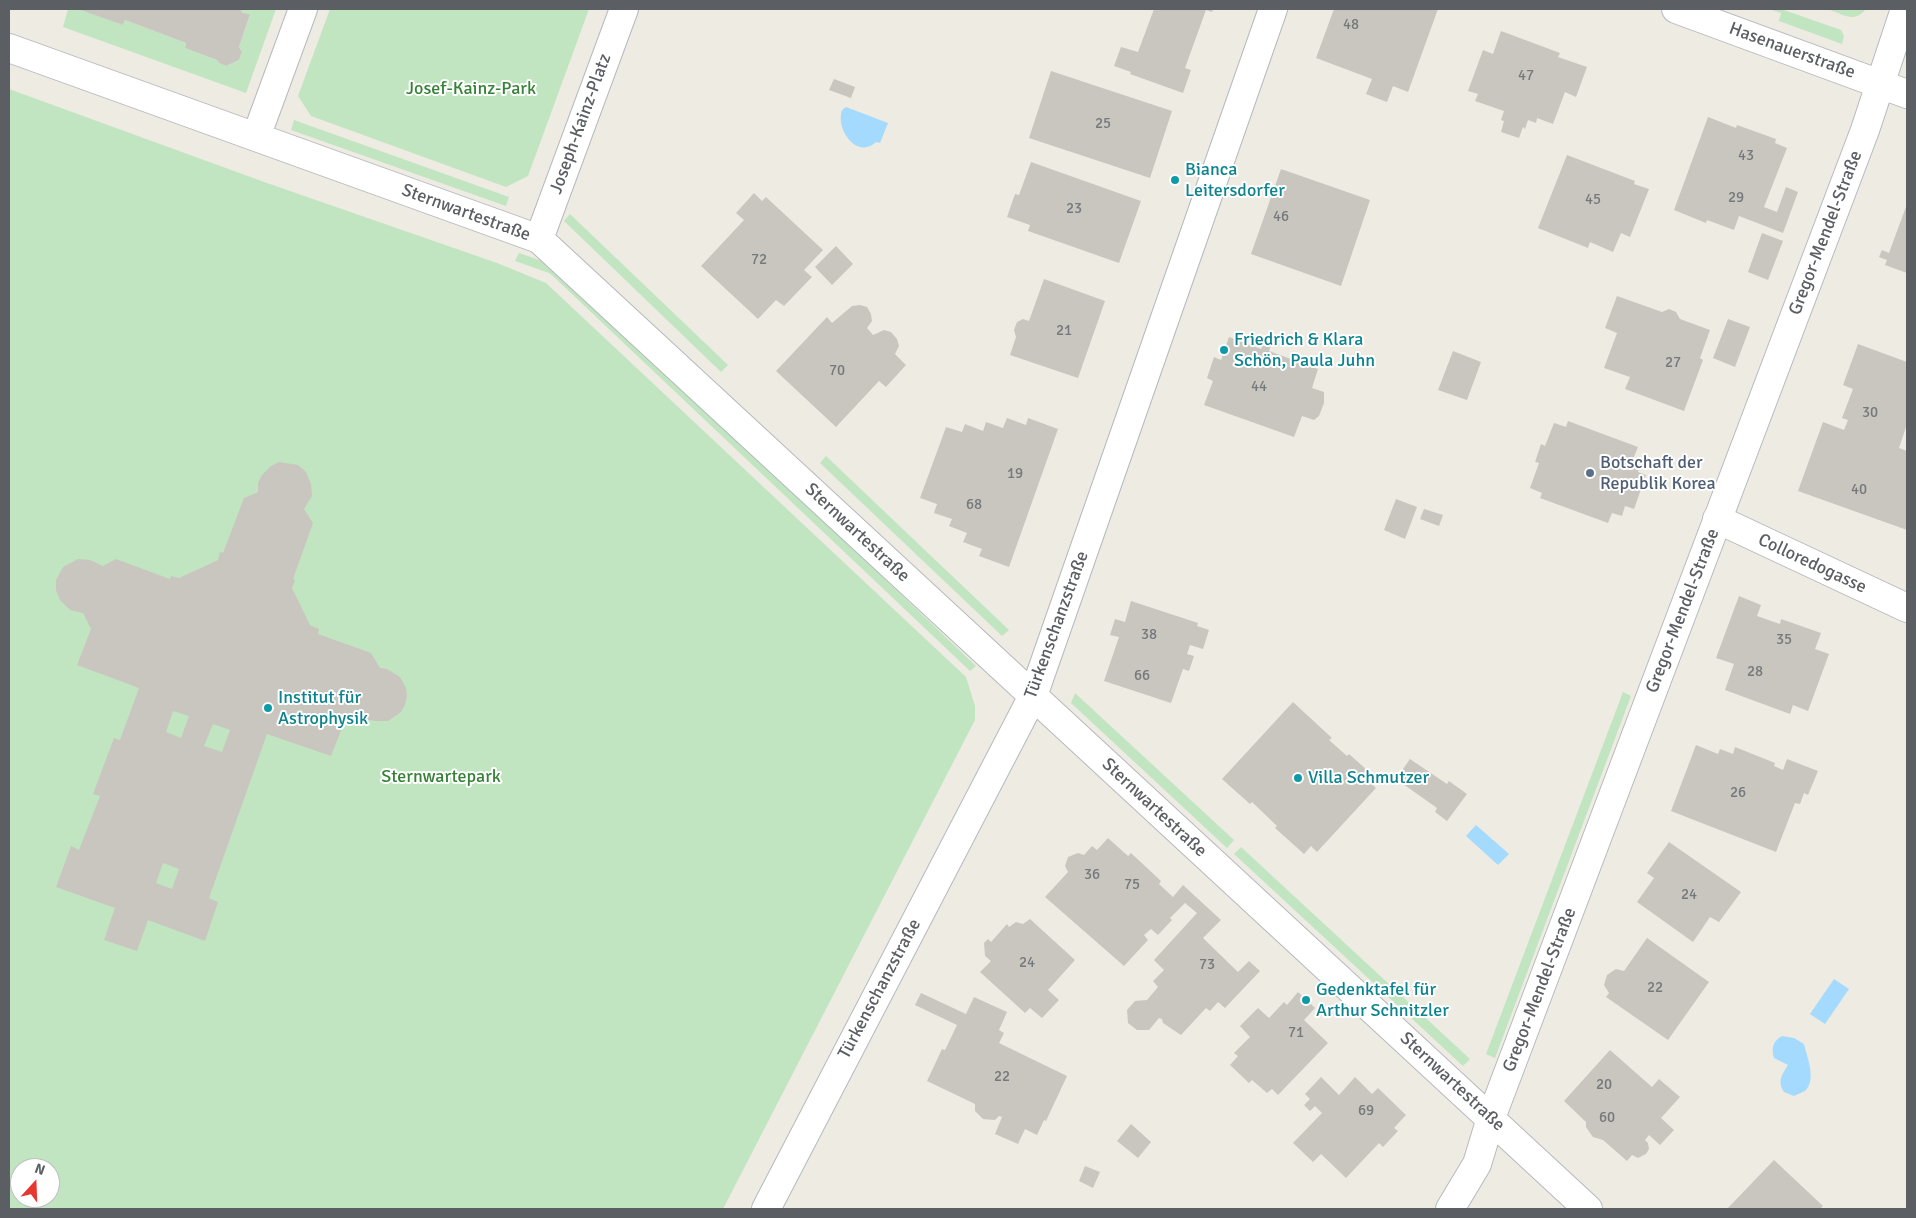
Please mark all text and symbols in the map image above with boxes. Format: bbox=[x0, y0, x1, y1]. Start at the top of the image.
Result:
house number: 48 bbox=[1343, 16, 1359, 34]
street label: Hasenauerstraße bbox=[1726, 18, 1858, 84]
street label: Joseph-Kainz-Platz bbox=[546, 51, 616, 197]
house number: 47 bbox=[1518, 67, 1534, 85]
park label: Josef-Kainz-Park bbox=[406, 78, 536, 100]
house number: 25 bbox=[1095, 115, 1111, 133]
house number: 43 bbox=[1738, 147, 1754, 165]
street label: Gregor-Mendel-Straße bbox=[1785, 148, 1867, 318]
place label: Bianca Leitersdorfer bbox=[1185, 159, 1285, 202]
marker: Bianca Leitersdorfer bbox=[1169, 174, 1181, 186]
street label: Sternwartestraße bbox=[399, 180, 533, 246]
house number: 29 bbox=[1728, 189, 1744, 207]
house number: 45 bbox=[1585, 191, 1601, 209]
house number: 23 bbox=[1066, 200, 1082, 218]
house number: 46 bbox=[1273, 208, 1289, 226]
house number: 72 bbox=[751, 251, 767, 269]
house number: 21 bbox=[1056, 322, 1072, 340]
place label: Friedrich & Klara Schön, Paula Juhn bbox=[1234, 329, 1375, 372]
marker: Friedrich & Klara Schön, Paula Juhn bbox=[1218, 344, 1230, 356]
house number: 27 bbox=[1665, 354, 1681, 372]
house number: 70 bbox=[829, 362, 845, 380]
house number: 44 bbox=[1251, 378, 1267, 396]
house number: 30 bbox=[1862, 404, 1878, 422]
place label: Botschaft der Republik Korea bbox=[1600, 452, 1716, 494]
house number: 19 bbox=[1007, 465, 1023, 483]
marker: Botschaft der Republik Korea bbox=[1584, 467, 1596, 479]
street label: Sternwartestraße bbox=[800, 479, 914, 587]
house number: 40 bbox=[1851, 481, 1867, 499]
house number: 68 bbox=[966, 496, 982, 514]
street label: Gregor-Mendel-Straße bbox=[1642, 526, 1724, 696]
street label: Colloredogasse bbox=[1754, 529, 1870, 599]
street label: Türkenschanzstraße bbox=[1020, 548, 1094, 702]
house number: 38 bbox=[1141, 626, 1157, 644]
house number: 35 bbox=[1776, 631, 1792, 649]
house number: 28 bbox=[1747, 663, 1763, 681]
house number: 66 bbox=[1134, 667, 1150, 685]
place label: Institut für Astrophysik bbox=[278, 687, 368, 730]
marker: Institut für Astrophysik bbox=[262, 702, 274, 714]
street label: Sternwartestraße bbox=[1097, 754, 1211, 862]
park label: Sternwartepark bbox=[381, 766, 501, 788]
place label: Villa Schmutzer bbox=[1308, 767, 1429, 789]
marker: Villa Schmutzer bbox=[1292, 772, 1304, 784]
house number: 26 bbox=[1730, 784, 1746, 802]
house number: 36 bbox=[1084, 866, 1100, 884]
house number: 75 bbox=[1124, 876, 1140, 894]
house number: 24 bbox=[1681, 886, 1697, 904]
street label: Gregor-Mendel-Straße bbox=[1499, 905, 1581, 1075]
street label: Türkenschanzstraße bbox=[834, 915, 926, 1063]
house number: 24 bbox=[1019, 954, 1035, 972]
house number: 73 bbox=[1199, 956, 1215, 974]
place label: Gedenktafel für Arthur Schnitzler bbox=[1316, 979, 1449, 1022]
house number: 22 bbox=[1647, 979, 1663, 997]
marker: Gedenktafel für Arthur Schnitzler bbox=[1300, 994, 1312, 1006]
house number: 71 bbox=[1288, 1024, 1304, 1042]
street label: Sternwartestraße bbox=[1395, 1028, 1509, 1136]
house number: 22 bbox=[994, 1068, 1010, 1086]
house number: 20 bbox=[1596, 1076, 1612, 1094]
house number: 69 bbox=[1358, 1102, 1374, 1120]
house number: 60 bbox=[1599, 1109, 1615, 1127]
north arrow bbox=[10, 1158, 60, 1208]
text: N bbox=[32, 1160, 47, 1179]

